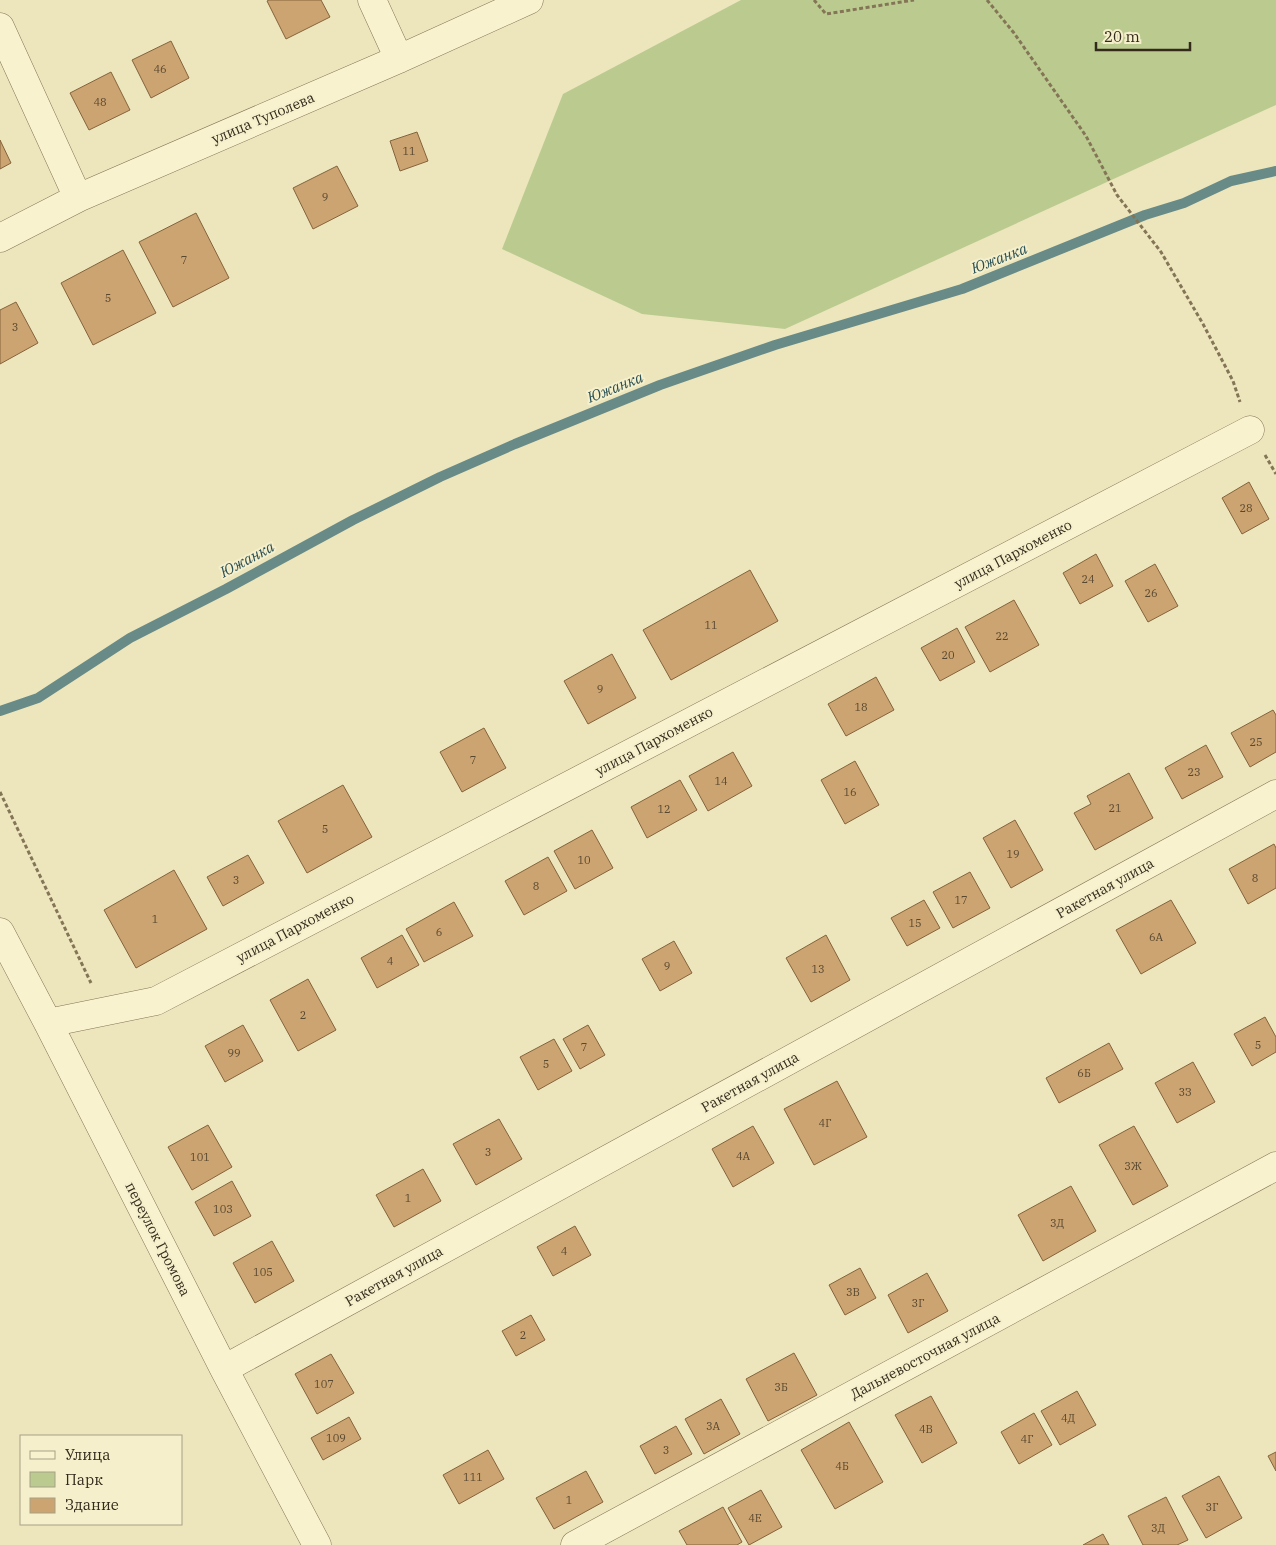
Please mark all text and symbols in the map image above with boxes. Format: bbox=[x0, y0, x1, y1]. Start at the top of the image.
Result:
scale bar bbox=[1096, 20, 1190, 52]
text: 20 m bbox=[1104, 27, 1140, 46]
house number: 46 bbox=[153, 62, 167, 76]
street label: улица Туполева bbox=[209, 88, 317, 148]
house number: 48 bbox=[93, 95, 107, 109]
house number: 11 bbox=[402, 144, 416, 158]
house number: 9 bbox=[322, 190, 328, 204]
water label: Южанка bbox=[967, 238, 1031, 278]
house number: 7 bbox=[181, 253, 187, 267]
house number: 5 bbox=[105, 291, 111, 305]
house number: 3 bbox=[12, 320, 18, 334]
water label: Южанка bbox=[583, 367, 647, 407]
house number: 28 bbox=[1239, 501, 1253, 515]
street label: улица Пархоменко bbox=[951, 515, 1075, 593]
water label: Южанка bbox=[216, 536, 278, 582]
house number: 24 bbox=[1081, 572, 1095, 586]
house number: 26 bbox=[1144, 586, 1158, 600]
house number: 11 bbox=[704, 618, 718, 632]
house number: 22 bbox=[995, 629, 1009, 643]
house number: 20 bbox=[941, 648, 955, 662]
house number: 9 bbox=[597, 682, 603, 696]
house number: 18 bbox=[854, 700, 868, 714]
street label: улица Пархоменко bbox=[592, 702, 716, 780]
house number: 25 bbox=[1249, 735, 1263, 749]
house number: 7 bbox=[470, 753, 476, 767]
house number: 23 bbox=[1187, 765, 1201, 779]
house number: 14 bbox=[714, 774, 728, 788]
house number: 16 bbox=[843, 785, 857, 799]
house number: 21 bbox=[1108, 801, 1122, 815]
house number: 12 bbox=[657, 802, 671, 816]
house number: 5 bbox=[322, 822, 328, 836]
house number: 19 bbox=[1006, 847, 1020, 861]
house number: 10 bbox=[577, 853, 591, 867]
street label: Ракетная улица bbox=[1053, 854, 1157, 922]
house number: 8 bbox=[1252, 871, 1258, 885]
house number: 3 bbox=[233, 873, 239, 887]
house number: 8 bbox=[533, 879, 539, 893]
street label: улица Пархоменко bbox=[233, 889, 357, 967]
house number: 17 bbox=[954, 893, 968, 907]
house number: 1 bbox=[152, 912, 158, 926]
house number: 15 bbox=[908, 916, 922, 930]
house number: 6 bbox=[436, 925, 442, 939]
house number: 6А bbox=[1149, 930, 1164, 944]
house number: 4 bbox=[387, 954, 394, 968]
house number: 9 bbox=[664, 959, 670, 973]
house number: 13 bbox=[811, 962, 825, 976]
house number: 2 bbox=[300, 1008, 306, 1022]
house number: 5 bbox=[1255, 1038, 1261, 1052]
house number: 7 bbox=[581, 1040, 587, 1054]
house number: 99 bbox=[227, 1046, 241, 1060]
street label: Ракетная улица bbox=[698, 1048, 802, 1116]
house number: 5 bbox=[543, 1057, 549, 1071]
house number: 6Б bbox=[1077, 1066, 1091, 1080]
house number: 3З bbox=[1178, 1085, 1192, 1099]
house number: 4Г bbox=[819, 1116, 831, 1130]
house number: 3 bbox=[485, 1145, 491, 1159]
house number: 4А bbox=[736, 1149, 751, 1163]
house number: 101 bbox=[190, 1150, 210, 1164]
house number: 3Ж bbox=[1124, 1159, 1142, 1173]
street label: переулок Громова bbox=[121, 1179, 195, 1299]
house number: 1 bbox=[405, 1191, 411, 1205]
house number: 103 bbox=[213, 1202, 233, 1216]
house number: 3Д bbox=[1050, 1216, 1064, 1230]
street label: Ракетная улица bbox=[342, 1242, 446, 1310]
house number: 4 bbox=[561, 1244, 568, 1258]
house number: 105 bbox=[253, 1265, 273, 1279]
house number: 3В bbox=[846, 1285, 860, 1299]
house number: 3Г bbox=[912, 1296, 924, 1310]
street label: Дальневосточная улица bbox=[847, 1309, 1003, 1403]
house number: 2 bbox=[520, 1328, 526, 1342]
house number: 107 bbox=[314, 1377, 334, 1391]
house number: 3Б bbox=[774, 1380, 788, 1394]
house number: 4Д bbox=[1061, 1411, 1075, 1425]
house number: 3А bbox=[706, 1419, 721, 1433]
house number: 4В bbox=[919, 1422, 933, 1436]
house number: 109 bbox=[326, 1431, 346, 1445]
house number: 4Г bbox=[1021, 1432, 1033, 1446]
legend bbox=[20, 1435, 182, 1525]
house number: 3 bbox=[663, 1443, 669, 1457]
text: Улица bbox=[65, 1445, 110, 1464]
house number: 4Б bbox=[835, 1459, 849, 1473]
text: Парк bbox=[65, 1470, 103, 1489]
house number: 111 bbox=[463, 1470, 483, 1484]
house number: 1 bbox=[566, 1493, 572, 1507]
text: Здание bbox=[65, 1495, 119, 1514]
house number: 3Г bbox=[1206, 1500, 1218, 1514]
house number: 4Е bbox=[748, 1511, 762, 1525]
house number: 3Д bbox=[1151, 1521, 1165, 1535]

